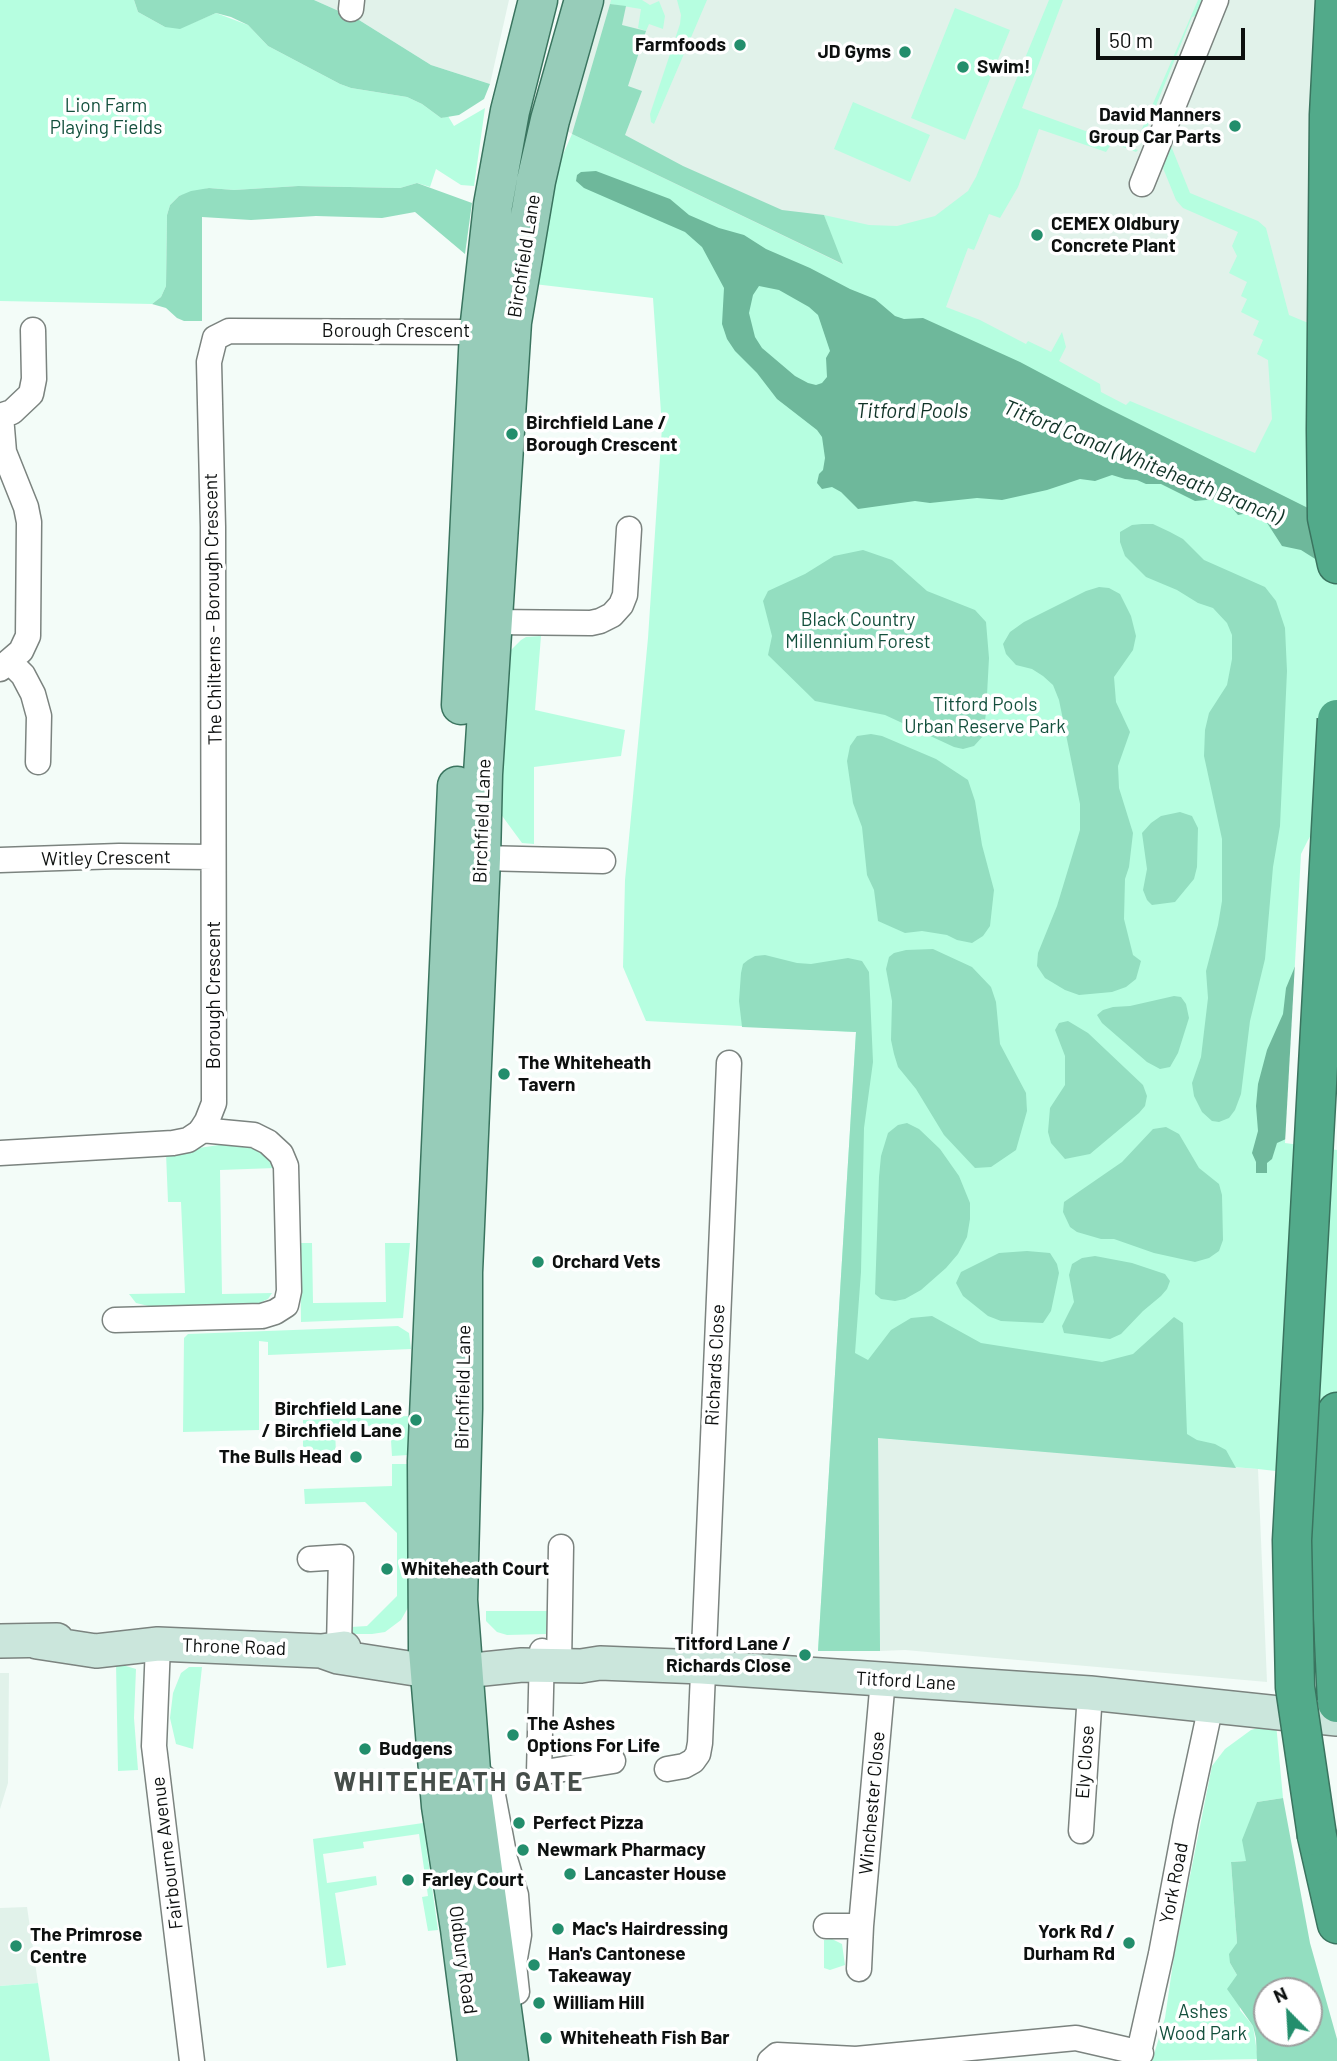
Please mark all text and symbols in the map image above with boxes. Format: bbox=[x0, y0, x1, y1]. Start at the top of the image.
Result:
scale bar bbox=[1099, 14, 1248, 58]
text: 50 m bbox=[1109, 27, 1153, 52]
place label: Farmfoods bbox=[635, 34, 726, 56]
marker: Farmfoods bbox=[732, 37, 748, 53]
place label: JD Gyms bbox=[818, 41, 891, 63]
marker: JD Gyms bbox=[897, 44, 913, 60]
place label: Swim! bbox=[977, 56, 1030, 78]
marker: Swim! bbox=[955, 59, 971, 75]
park label: Lion Farm Playing Fields bbox=[50, 95, 162, 139]
place label: David Manners Group Car Parts bbox=[1089, 104, 1221, 148]
marker: David Manners Group Car Parts bbox=[1227, 118, 1243, 134]
street label: Birchfield Lane bbox=[503, 193, 545, 319]
place label: CEMEX Oldbury Concrete Plant bbox=[1051, 213, 1179, 257]
marker: CEMEX Oldbury Concrete Plant bbox=[1029, 227, 1045, 243]
street label: Borough Crescent bbox=[322, 320, 470, 342]
water label: Titford Canal (Whiteheath Branch) bbox=[1000, 394, 1286, 530]
water label: Titford Pools bbox=[856, 398, 968, 424]
place label: Birchfield Lane / Borough Crescent bbox=[526, 412, 678, 456]
marker: Birchfield Lane / Borough Crescent bbox=[504, 426, 520, 442]
street label: The Chilterns - Borough Crescent bbox=[199, 473, 227, 745]
park label: Black Country Millennium Forest bbox=[785, 609, 931, 653]
park label: Titford Pools Urban Reserve Park bbox=[904, 694, 1066, 738]
street label: Birchfield Lane bbox=[468, 758, 496, 884]
street label: Witley Crescent bbox=[41, 845, 171, 871]
street label: Borough Crescent bbox=[203, 921, 225, 1069]
place label: The Whiteheath Tavern bbox=[518, 1052, 651, 1096]
marker: The Whiteheath Tavern bbox=[496, 1066, 512, 1082]
place label: Orchard Vets bbox=[552, 1251, 661, 1273]
marker: Orchard Vets bbox=[530, 1254, 546, 1270]
street label: Richards Close bbox=[700, 1304, 730, 1426]
street label: Birchfield Lane bbox=[451, 1324, 475, 1450]
place label: Birchfield Lane / Birchfield Lane bbox=[262, 1398, 402, 1442]
marker: Birchfield Lane / Birchfield Lane bbox=[408, 1412, 424, 1428]
place label: The Bulls Head bbox=[219, 1446, 342, 1468]
marker: The Bulls Head bbox=[348, 1449, 364, 1465]
place label: Whiteheath Court bbox=[401, 1558, 549, 1580]
marker: Whiteheath Court bbox=[379, 1561, 395, 1577]
place label: Titford Lane / Richards Close bbox=[666, 1633, 791, 1677]
street label: Throne Road bbox=[181, 1634, 287, 1660]
marker: Titford Lane / Richards Close bbox=[797, 1647, 813, 1663]
street label: Titford Lane bbox=[855, 1667, 957, 1695]
place label: The Ashes Options For Life bbox=[527, 1713, 660, 1757]
street label: Ely Close bbox=[1071, 1724, 1099, 1800]
marker: The Ashes Options For Life bbox=[505, 1727, 521, 1743]
street label: Winchester Close bbox=[854, 1730, 890, 1876]
place label: Budgens bbox=[379, 1738, 453, 1760]
marker: Budgens bbox=[357, 1741, 373, 1757]
district label: WHITEHEATH GATE bbox=[335, 1766, 583, 1798]
street label: Fairbourne Avenue bbox=[146, 1775, 188, 1931]
place label: Perfect Pizza bbox=[533, 1812, 644, 1834]
marker: Perfect Pizza bbox=[511, 1815, 527, 1831]
place label: Newmark Pharmacy bbox=[537, 1839, 706, 1861]
street label: York Road bbox=[1155, 1840, 1193, 1926]
marker: Newmark Pharmacy bbox=[515, 1842, 531, 1858]
place label: Lancaster House bbox=[584, 1863, 726, 1885]
marker: Lancaster House bbox=[562, 1866, 578, 1882]
place label: Farley Court bbox=[422, 1869, 524, 1891]
marker: Farley Court bbox=[400, 1872, 416, 1888]
street label: Oldbury Road bbox=[444, 1904, 482, 2016]
place label: Mac's Hairdressing bbox=[572, 1918, 728, 1940]
marker: Mac's Hairdressing bbox=[550, 1921, 566, 1937]
place label: York Rd / Durham Rd bbox=[1023, 1921, 1115, 1965]
place label: The Primrose Centre bbox=[30, 1924, 142, 1968]
marker: York Rd / Durham Rd bbox=[1121, 1935, 1137, 1951]
marker: The Primrose Centre bbox=[8, 1938, 24, 1954]
place label: Han's Cantonese Takeaway bbox=[548, 1943, 686, 1987]
marker: Han's Cantonese Takeaway bbox=[526, 1957, 542, 1973]
north arrow bbox=[1253, 1977, 1323, 2047]
text: N bbox=[1270, 1981, 1291, 2007]
place label: William Hill bbox=[553, 1992, 644, 2014]
marker: William Hill bbox=[531, 1995, 547, 2011]
park label: Ashes Wood Park bbox=[1159, 2001, 1247, 2045]
place label: Whiteheath Fish Bar bbox=[560, 2027, 729, 2049]
marker: Whiteheath Fish Bar bbox=[538, 2030, 554, 2046]

